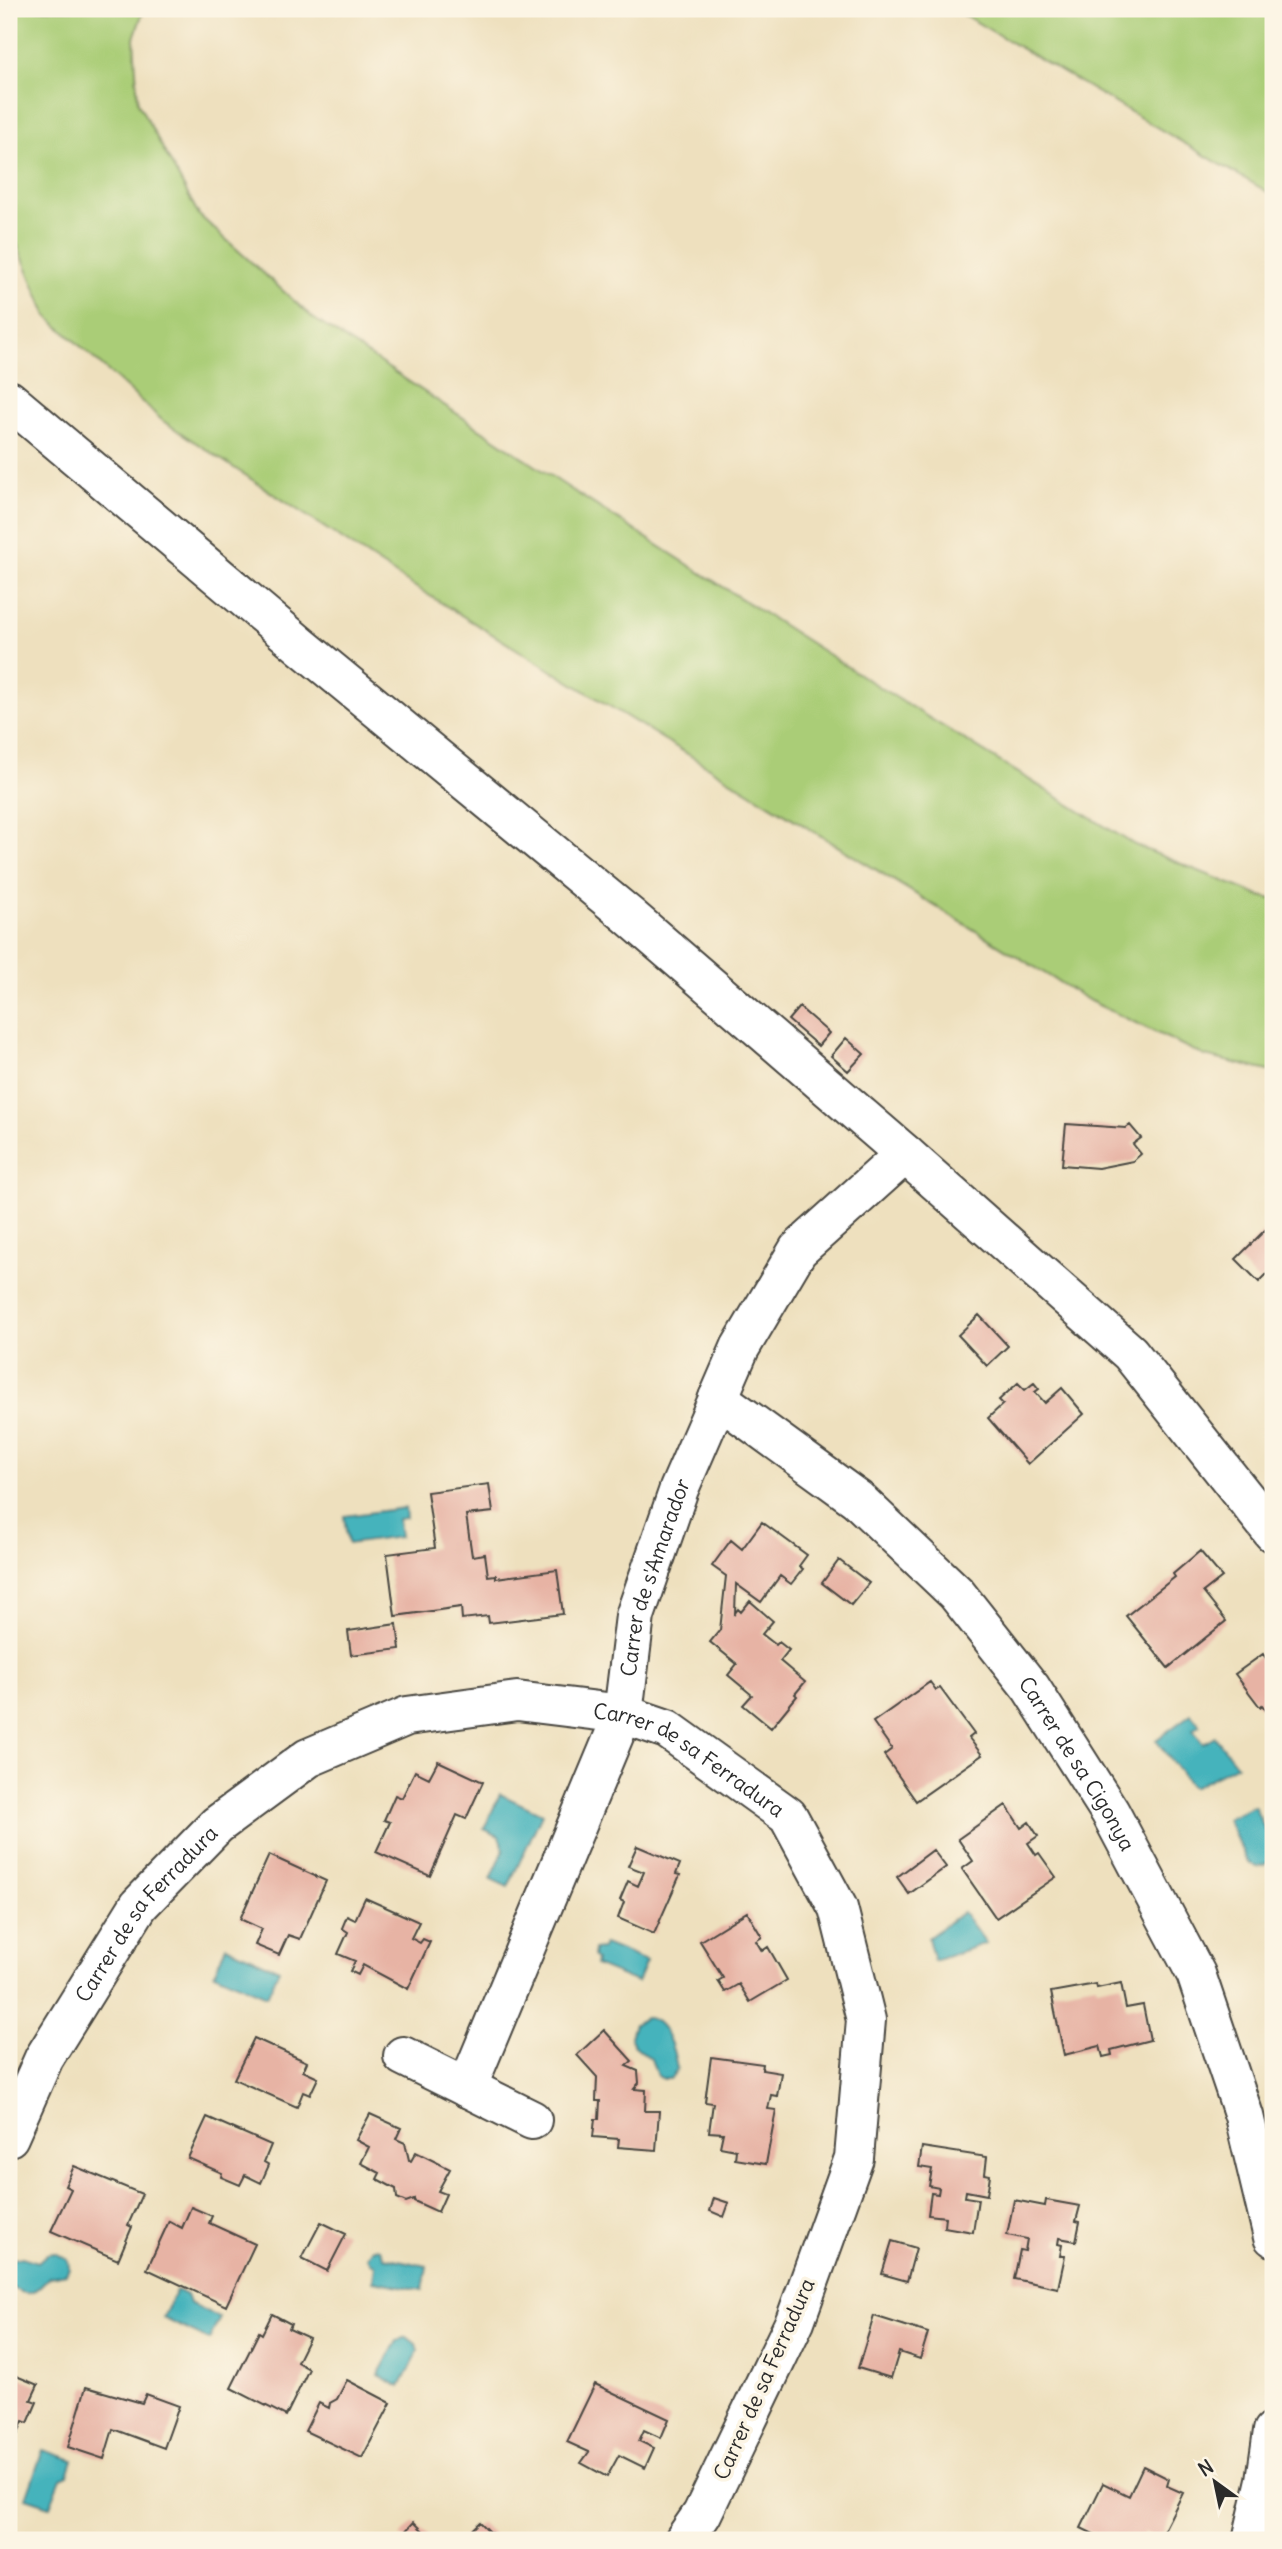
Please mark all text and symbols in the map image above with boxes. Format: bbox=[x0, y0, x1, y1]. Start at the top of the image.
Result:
street label: Carrer de s'Amarador bbox=[614, 1474, 696, 1678]
street label: Carrer de sa Cigonya bbox=[1013, 1671, 1142, 1855]
street label: Carrer de sa Ferradura bbox=[592, 1697, 790, 1823]
street label: Carrer de sa Ferradura bbox=[69, 1819, 223, 2007]
street label: Carrer de sa Ferradura bbox=[707, 2274, 821, 2484]
north arrow bbox=[1180, 2448, 1250, 2518]
text: N bbox=[1194, 2454, 1218, 2481]

